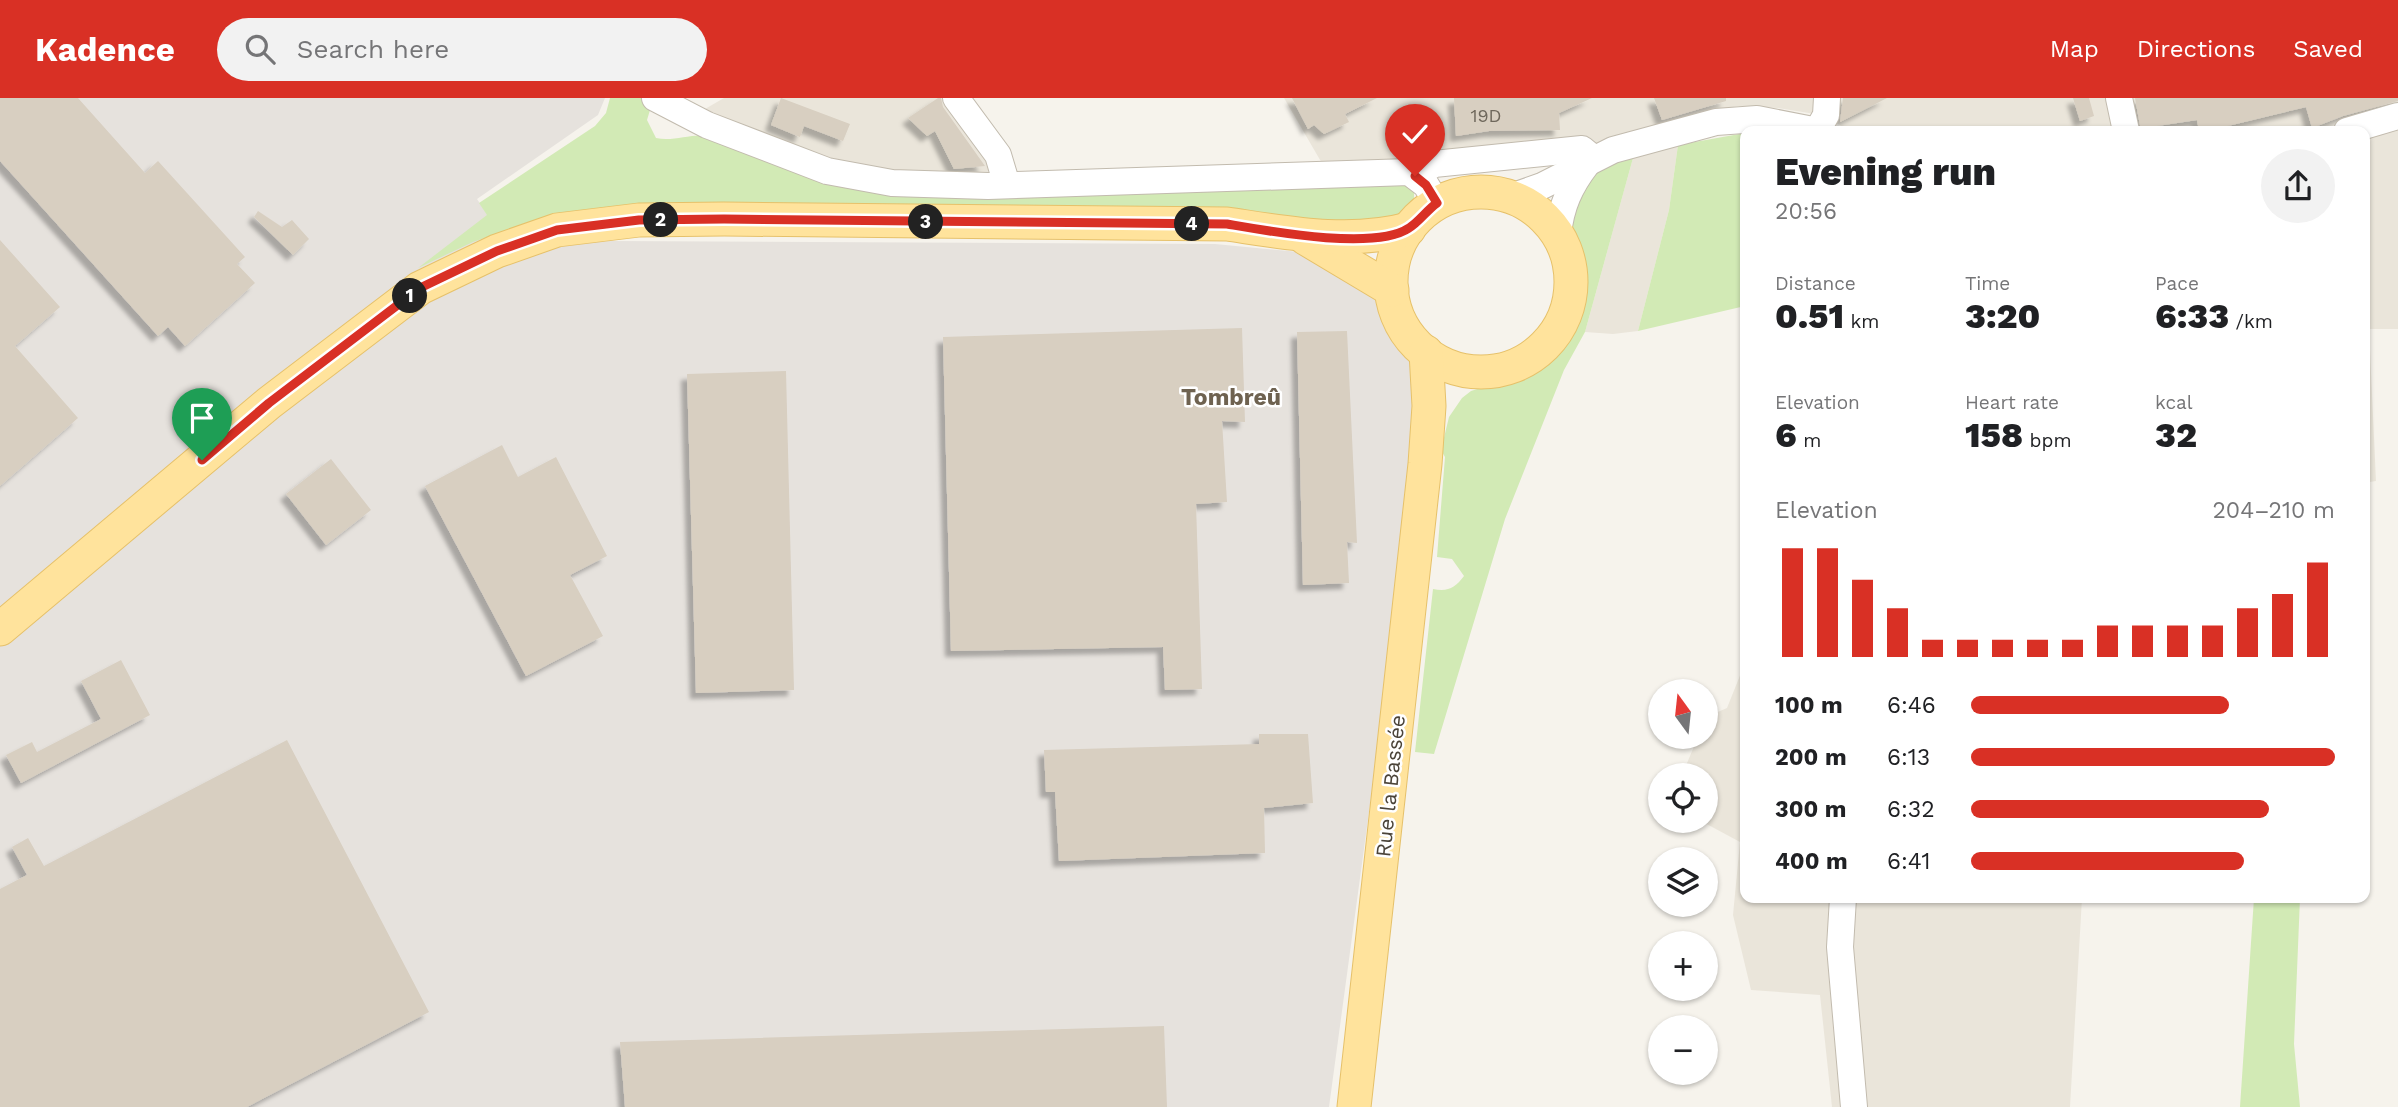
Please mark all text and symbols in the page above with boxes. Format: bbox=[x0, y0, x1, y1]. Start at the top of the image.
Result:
search box bbox=[217, 18, 707, 81]
text: Kadence bbox=[35, 30, 175, 69]
icon: search bbox=[241, 30, 279, 68]
text: Search here bbox=[297, 34, 449, 64]
text: Map bbox=[2050, 35, 2099, 63]
text: Directions bbox=[2137, 35, 2255, 63]
text: Saved bbox=[2293, 35, 2363, 63]
pin bbox=[1385, 104, 1445, 176]
house number: 19D bbox=[1470, 105, 1502, 126]
icon: check bbox=[1396, 115, 1434, 153]
button: share bbox=[2261, 149, 2335, 223]
text: Evening run bbox=[1775, 150, 1996, 194]
text: 20:56 bbox=[1775, 198, 1837, 225]
pin: 2 bbox=[644, 202, 678, 238]
pin: 3 bbox=[908, 204, 944, 240]
pin: 4 bbox=[1174, 206, 1210, 242]
text: 2 bbox=[655, 208, 666, 231]
text: 3 bbox=[920, 210, 931, 233]
text: 4 bbox=[1185, 212, 1198, 235]
text: Distance bbox=[1775, 272, 1856, 295]
text: Time bbox=[1965, 272, 2010, 295]
text: Pace bbox=[2155, 272, 2199, 295]
pin: 1 bbox=[392, 278, 428, 314]
text: 1 bbox=[405, 284, 414, 307]
text: 0.51 bbox=[1775, 295, 1844, 337]
text: 3:20 bbox=[1965, 295, 2040, 337]
text: 6:33 bbox=[2155, 295, 2229, 337]
text: km bbox=[1844, 310, 1879, 333]
text: /km bbox=[2229, 310, 2273, 333]
district label: Tombreû bbox=[1181, 384, 1281, 411]
pin bbox=[172, 388, 232, 460]
text: Elevation bbox=[1775, 391, 1860, 414]
text: Heart rate bbox=[1965, 391, 2059, 414]
text: kcal bbox=[2155, 391, 2193, 414]
icon: arrive bbox=[183, 399, 221, 437]
text: 6 bbox=[1775, 414, 1797, 456]
text: 158 bbox=[1965, 414, 2023, 456]
text: 32 bbox=[2155, 414, 2197, 456]
text: m bbox=[1797, 429, 1821, 452]
text: bpm bbox=[2023, 429, 2072, 452]
text: Elevation bbox=[1775, 497, 1878, 524]
text: 204–210 m bbox=[2212, 497, 2335, 524]
north arrow bbox=[1648, 679, 1718, 749]
map controls bbox=[1648, 679, 1718, 1085]
text: 100 m bbox=[1775, 692, 1843, 719]
text: 6:46 bbox=[1887, 692, 1936, 719]
street label: Rue la Bassée bbox=[1370, 714, 1410, 858]
text: 200 m bbox=[1775, 744, 1847, 771]
text: 6:13 bbox=[1887, 744, 1930, 771]
button: locate bbox=[1648, 763, 1718, 833]
text: 300 m bbox=[1775, 796, 1846, 823]
text: 6:32 bbox=[1887, 796, 1935, 823]
button: layers bbox=[1648, 847, 1718, 917]
text: 400 m bbox=[1775, 848, 1848, 875]
text: 6:41 bbox=[1887, 848, 1930, 875]
button: + bbox=[1648, 931, 1718, 1001]
button: − bbox=[1648, 1015, 1718, 1085]

